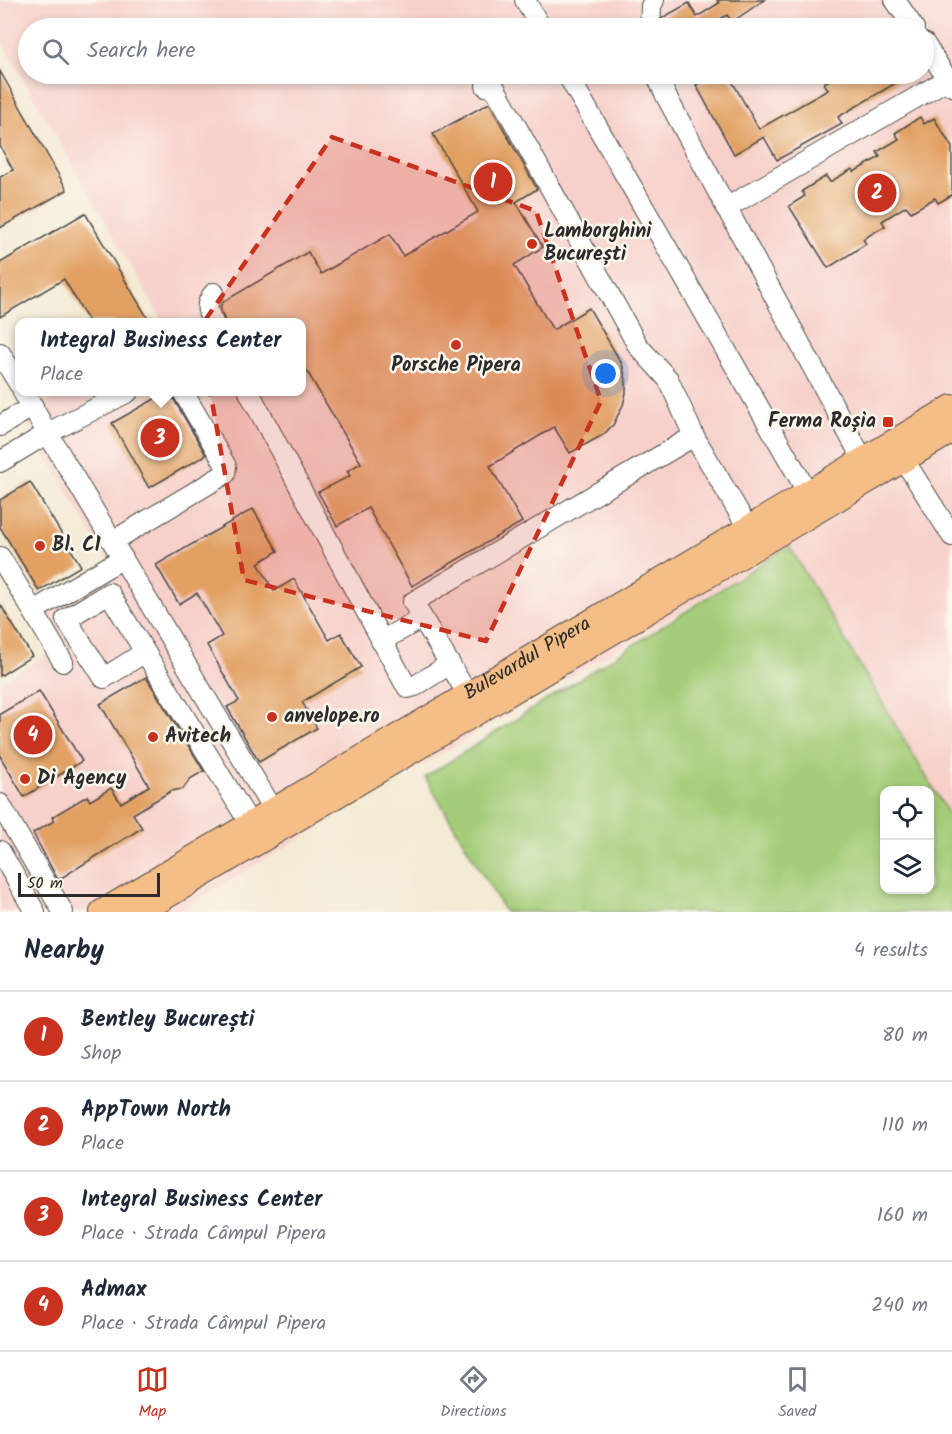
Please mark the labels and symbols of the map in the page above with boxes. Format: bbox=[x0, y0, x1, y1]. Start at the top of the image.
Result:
pin: 1 bbox=[474, 160, 512, 204]
pin: 2 bbox=[858, 170, 896, 216]
place label: Lamborghini București bbox=[544, 216, 652, 271]
marker: Lamborghini București bbox=[525, 237, 539, 251]
marker: Porsche Pipera bbox=[449, 338, 463, 352]
place label: Porsche Pipera bbox=[391, 350, 521, 382]
your location bbox=[591, 359, 620, 388]
place label: Ferma Roșia bbox=[768, 406, 876, 438]
marker: Ferma Roșia bbox=[881, 415, 895, 429]
pin: 3 bbox=[140, 416, 180, 460]
place label: Bl. C1 bbox=[52, 530, 101, 562]
marker: Bl. C1 bbox=[33, 539, 47, 553]
street label: Bulevardul Pipera bbox=[458, 609, 597, 710]
place label: anvelope.ro bbox=[284, 701, 380, 733]
marker: anvelope.ro bbox=[265, 710, 279, 724]
pin: 4 bbox=[14, 712, 52, 758]
place label: Avitech bbox=[165, 721, 231, 753]
marker: Avitech bbox=[146, 730, 160, 744]
place label: Di Agency bbox=[37, 763, 127, 795]
marker: Di Agency bbox=[18, 772, 32, 786]
scale bar bbox=[18, 870, 160, 898]

